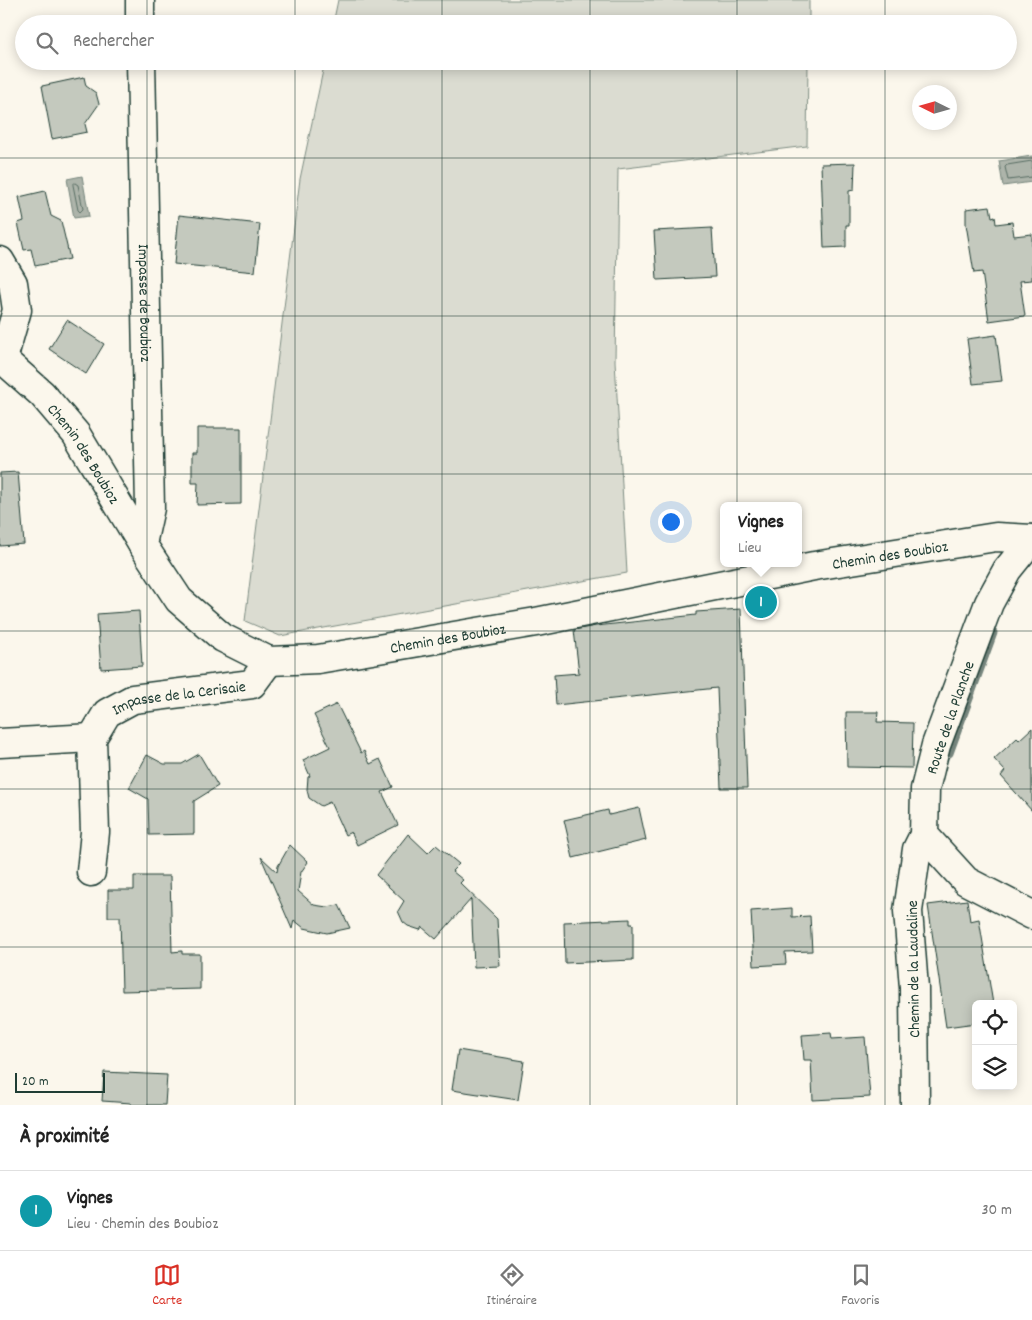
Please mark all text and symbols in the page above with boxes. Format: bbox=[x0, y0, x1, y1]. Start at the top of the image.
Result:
search box bbox=[15, 15, 1017, 70]
icon: search bbox=[33, 29, 61, 57]
text: Rechercher bbox=[73, 29, 154, 56]
north arrow bbox=[912, 85, 957, 130]
street label: Impasse de Boubioz bbox=[131, 244, 156, 362]
street label: Chemin des Boubioz bbox=[41, 399, 124, 509]
popup bbox=[720, 502, 802, 567]
your location bbox=[658, 509, 684, 535]
text: Vignes bbox=[738, 510, 784, 537]
street label: Chemin des Boubioz bbox=[831, 536, 950, 577]
text: Lieu bbox=[738, 537, 761, 560]
pin: 1 bbox=[745, 583, 777, 621]
street label: Chemin des Boubioz bbox=[389, 618, 508, 661]
street label: Route de la Planche bbox=[921, 658, 982, 778]
street label: Impasse de la Cerisaie bbox=[108, 676, 247, 722]
street label: Chemin de la Laudaline bbox=[902, 900, 927, 1038]
map controls bbox=[972, 1000, 1017, 1090]
button: locate bbox=[972, 1000, 1017, 1045]
button: layers bbox=[972, 1045, 1017, 1090]
scale bar bbox=[15, 1070, 105, 1093]
text: 20 m bbox=[22, 1072, 49, 1092]
text: À proximité bbox=[20, 1123, 109, 1153]
text: Vignes bbox=[67, 1186, 113, 1213]
text: 1 bbox=[34, 1199, 38, 1222]
text: 30 m bbox=[982, 1199, 1012, 1222]
text: Lieu · Chemin des Boubioz bbox=[67, 1213, 218, 1236]
tab: Carte bbox=[152, 1261, 182, 1311]
tab: Itinéraire bbox=[487, 1261, 537, 1311]
tab: Favoris bbox=[841, 1261, 880, 1311]

